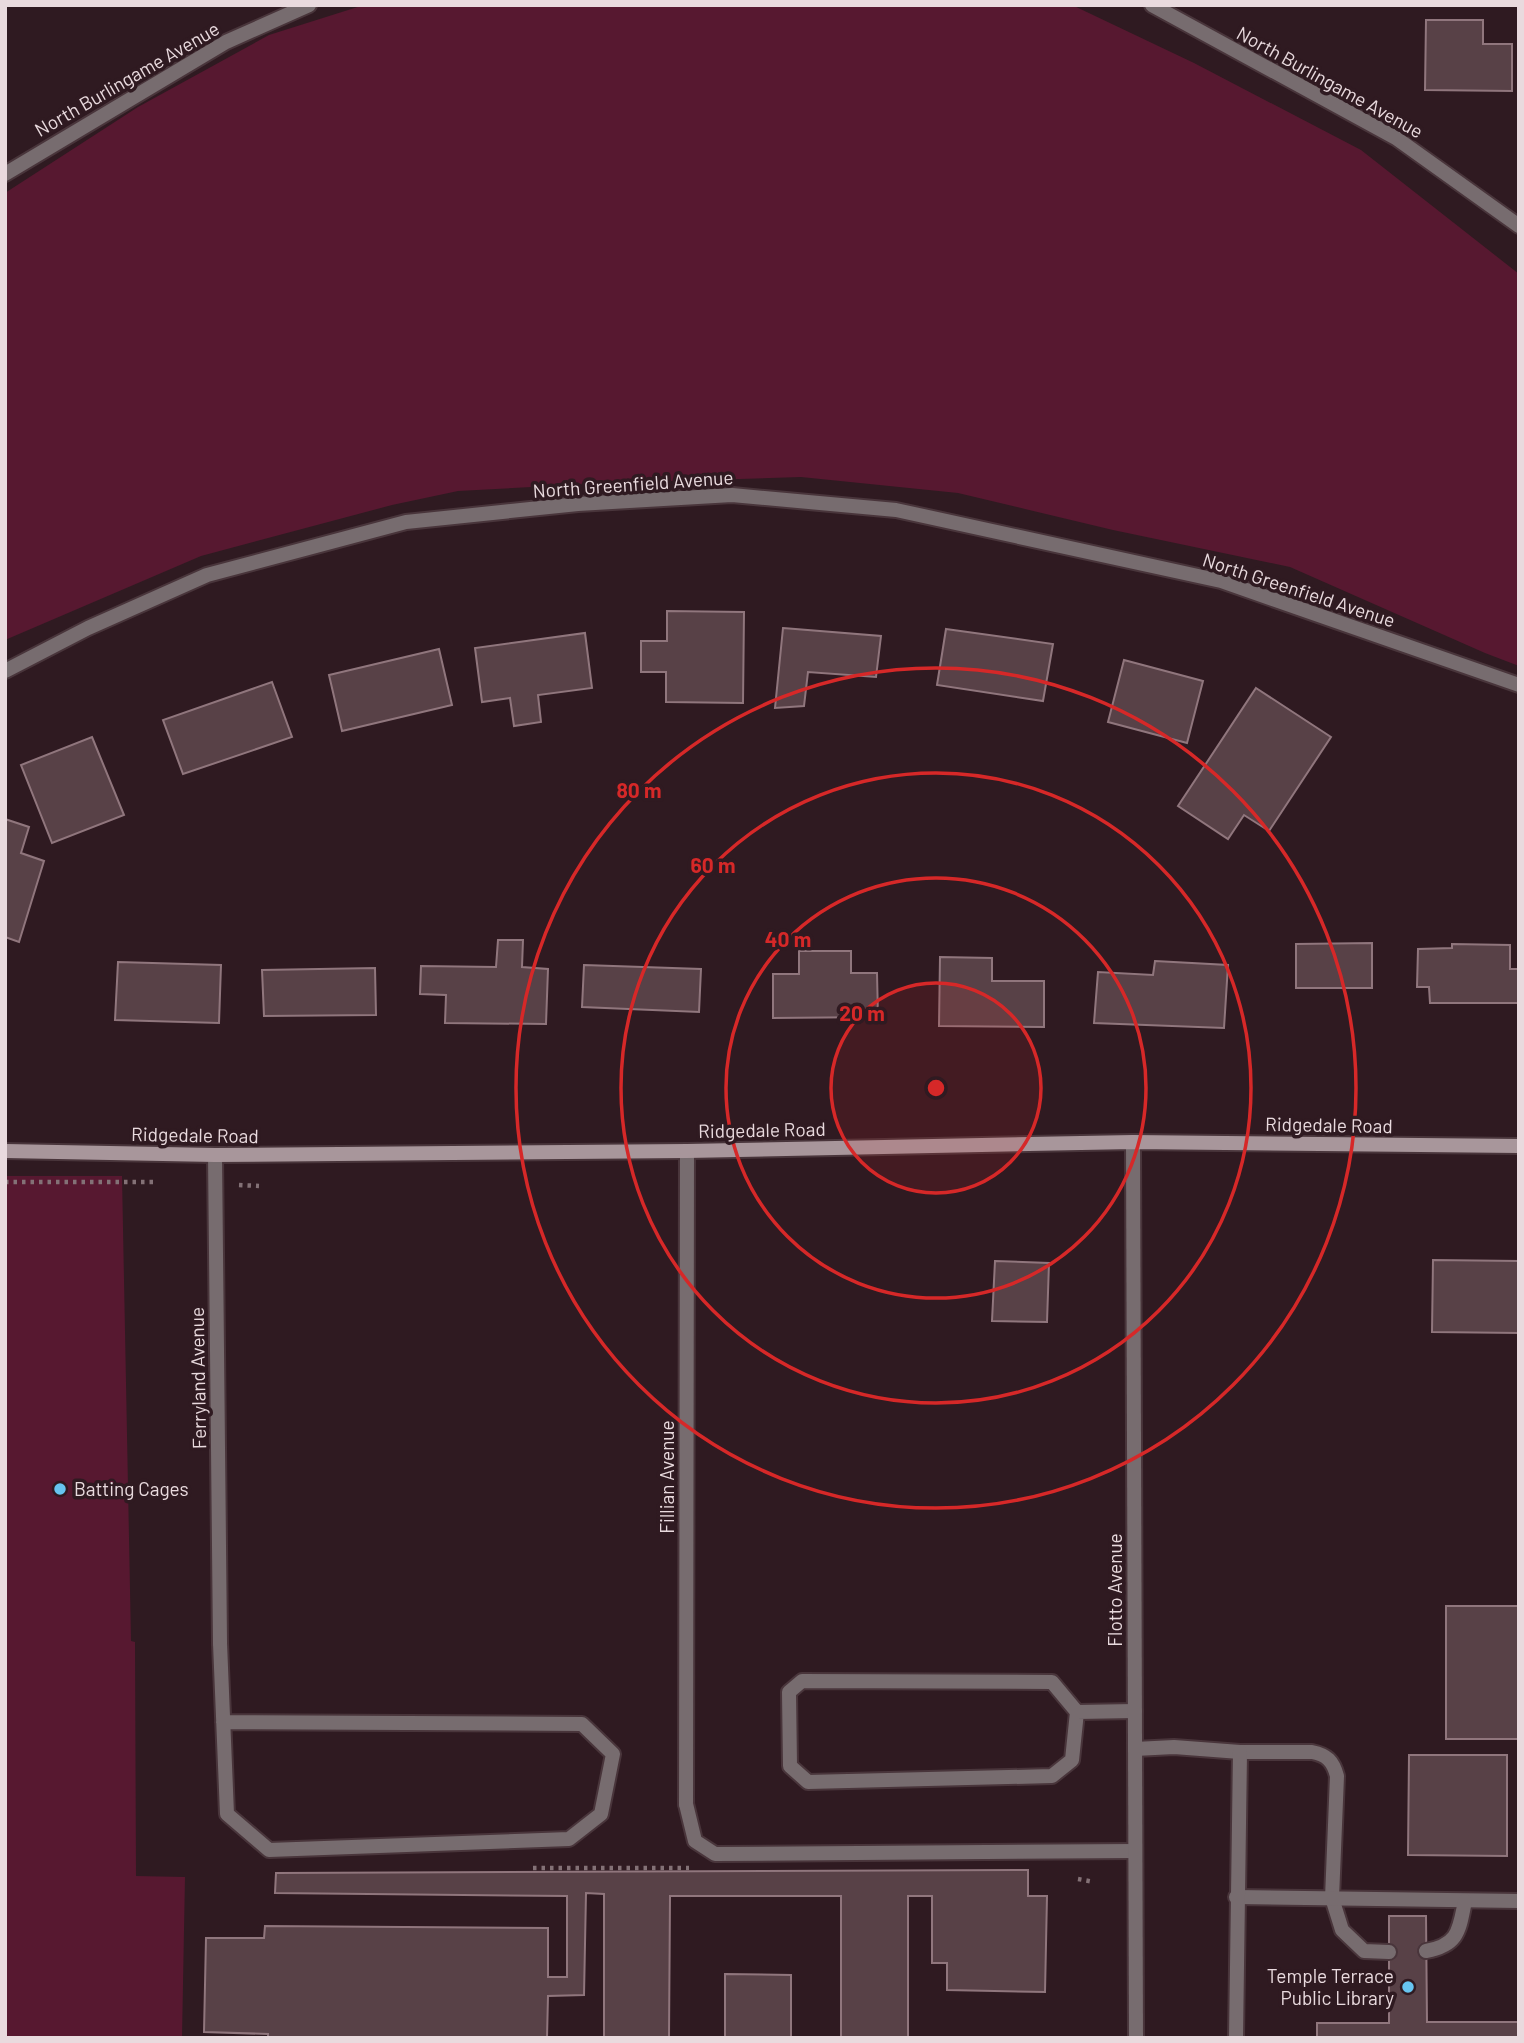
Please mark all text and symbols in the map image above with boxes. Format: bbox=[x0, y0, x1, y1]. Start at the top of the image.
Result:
street label: North Burlingame Avenue bbox=[30, 16, 223, 141]
street label: North Burlingame Avenue bbox=[1233, 21, 1427, 142]
street label: North Greenfield Avenue bbox=[532, 465, 734, 502]
street label: North Greenfield Avenue bbox=[1200, 548, 1398, 632]
text: 80 m bbox=[616, 777, 662, 802]
text: 60 m bbox=[691, 852, 735, 877]
text: 40 m bbox=[765, 926, 811, 951]
text: 20 m bbox=[839, 1000, 885, 1025]
centre of rings bbox=[924, 1076, 948, 1100]
street label: Ridgedale Road bbox=[1265, 1112, 1393, 1137]
street label: Ridgedale Road bbox=[698, 1117, 826, 1142]
street label: Ridgedale Road bbox=[131, 1122, 259, 1147]
street label: Ferryland Avenue bbox=[185, 1307, 210, 1449]
street label: Fillian Avenue bbox=[655, 1420, 678, 1534]
place label: Batting Cages bbox=[74, 1477, 189, 1500]
marker: Batting Cages bbox=[52, 1481, 68, 1497]
street label: Flotto Avenue bbox=[1103, 1533, 1126, 1647]
place label: Temple Terrace Public Library bbox=[1267, 1964, 1394, 2009]
marker: Temple Terrace Public Library bbox=[1400, 1979, 1416, 1995]

